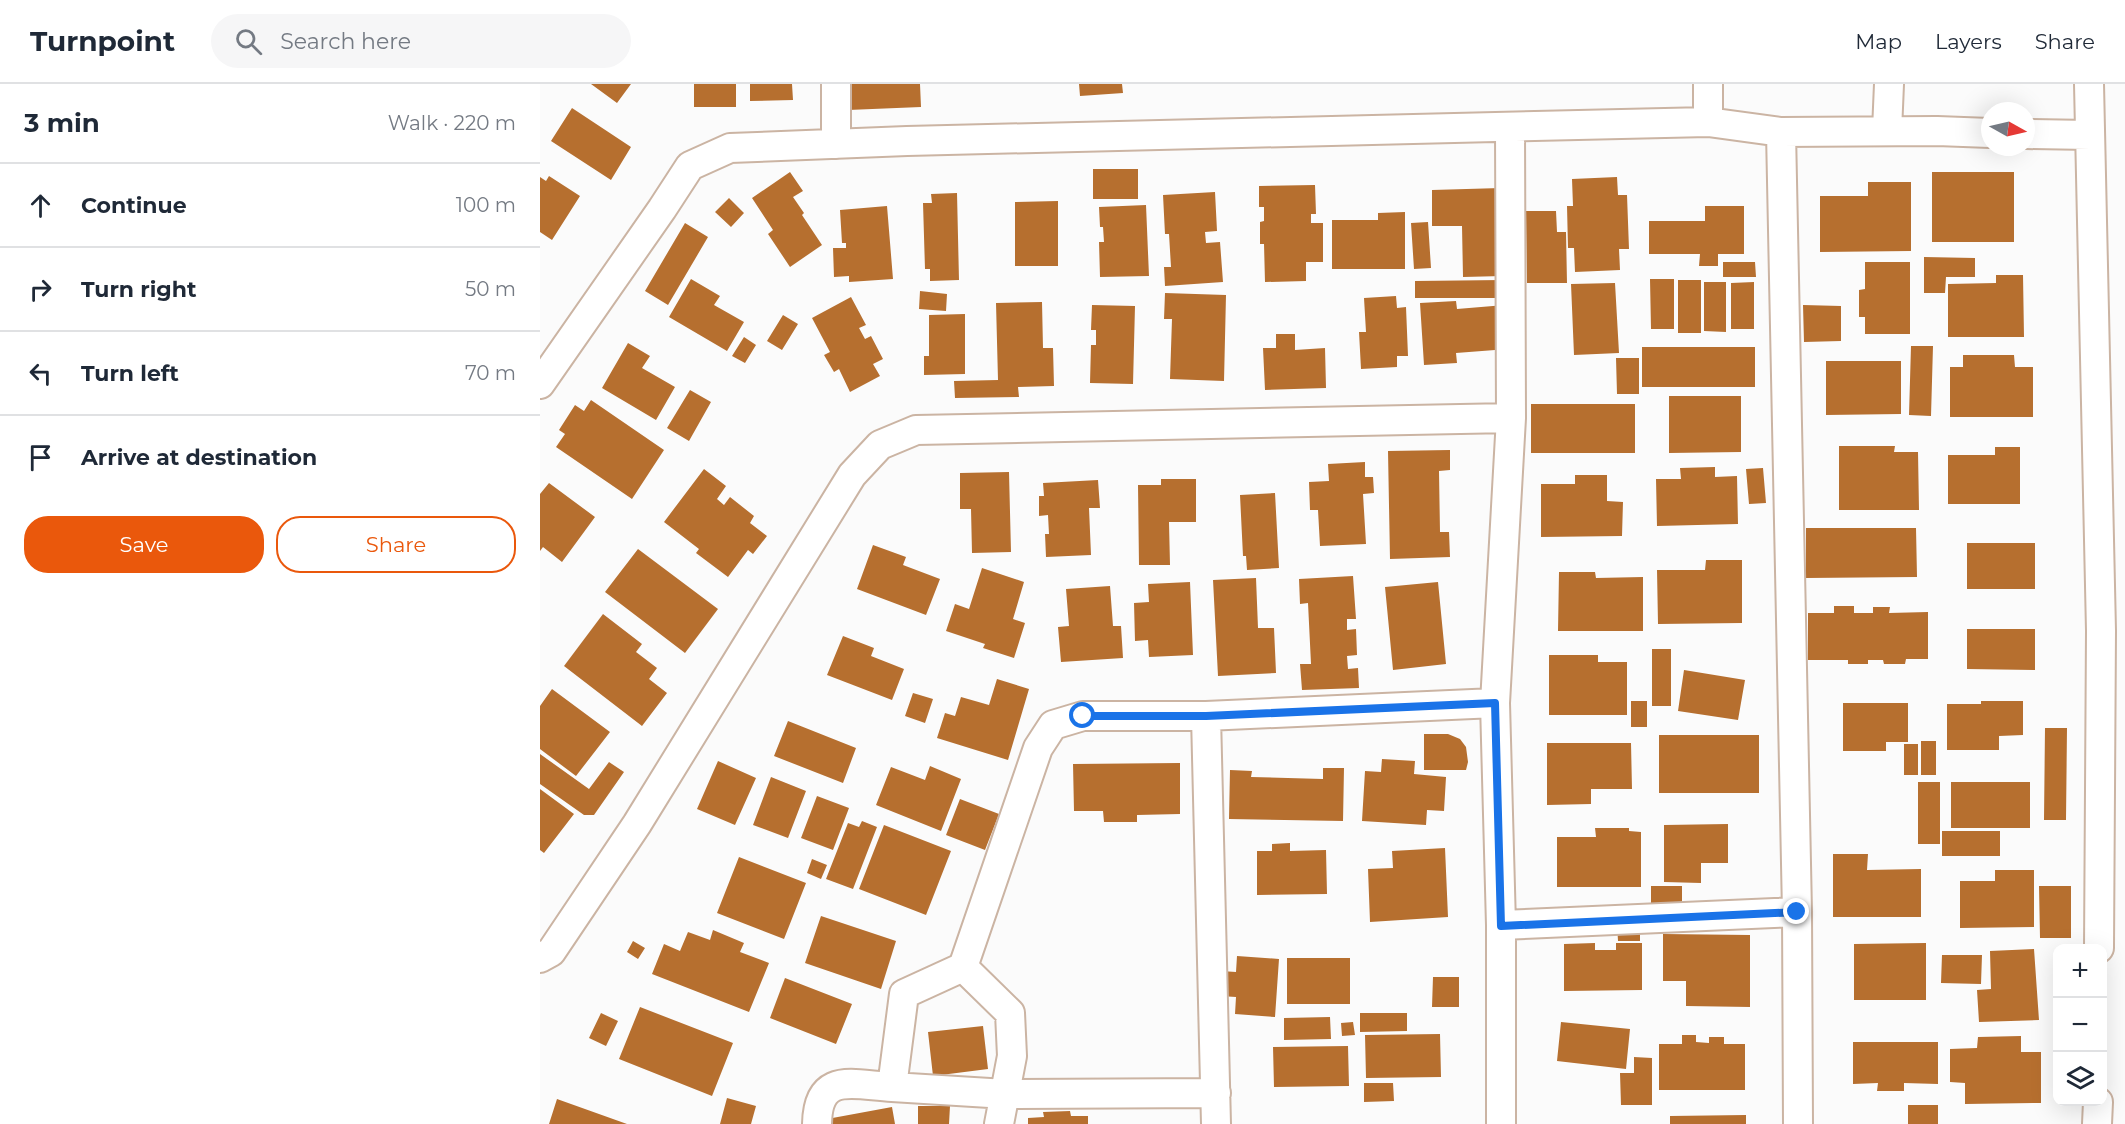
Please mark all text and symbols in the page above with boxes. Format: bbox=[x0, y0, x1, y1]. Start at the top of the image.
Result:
search box bbox=[211, 14, 631, 68]
text: Turnpoint bbox=[30, 24, 175, 58]
icon: search bbox=[232, 25, 265, 58]
text: Search here bbox=[280, 28, 411, 55]
text: Map bbox=[1855, 29, 1902, 54]
text: Layers bbox=[1935, 29, 2002, 54]
text: Share bbox=[2035, 29, 2095, 54]
north arrow bbox=[1981, 102, 2035, 156]
text: 3 min bbox=[24, 107, 100, 139]
text: Walk · 220 m bbox=[388, 111, 516, 135]
icon: ahead bbox=[24, 189, 57, 222]
text: Continue bbox=[81, 192, 187, 219]
text: 100 m bbox=[456, 193, 516, 217]
icon: right bbox=[24, 273, 57, 306]
text: Turn right bbox=[81, 276, 196, 303]
text: 50 m bbox=[465, 277, 516, 301]
icon: left bbox=[24, 357, 57, 390]
text: Turn left bbox=[81, 360, 179, 387]
text: 70 m bbox=[465, 361, 516, 385]
icon: arrive bbox=[24, 441, 57, 474]
text: Arrive at destination bbox=[81, 444, 317, 471]
button: Save bbox=[24, 516, 264, 573]
button: Share bbox=[276, 516, 516, 573]
route start bbox=[1069, 702, 1095, 728]
route end bbox=[1783, 898, 1809, 924]
map controls bbox=[2053, 944, 2107, 1106]
button: + bbox=[2053, 944, 2107, 998]
button: − bbox=[2053, 998, 2107, 1052]
button: layers bbox=[2053, 1052, 2107, 1106]

